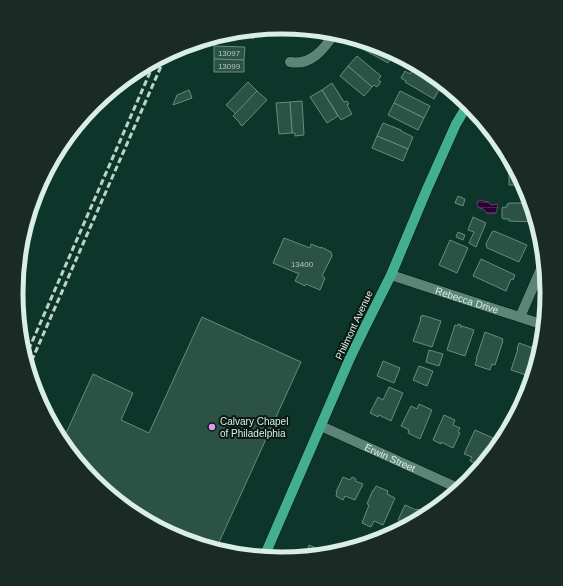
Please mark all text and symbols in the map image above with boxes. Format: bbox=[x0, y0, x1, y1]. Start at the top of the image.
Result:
house number: 13097 bbox=[218, 49, 241, 58]
house number: 13099 bbox=[218, 62, 241, 71]
house number: 13400 bbox=[291, 260, 314, 269]
street label: Rebecca Drive bbox=[434, 284, 500, 315]
street label: Philmont Avenue bbox=[333, 288, 375, 361]
place label: Calvary Chapel of Philadelphia bbox=[220, 416, 288, 439]
marker: Calvary Chapel of Philadelphia bbox=[207, 422, 217, 432]
street label: Erwin Street bbox=[363, 441, 418, 474]

